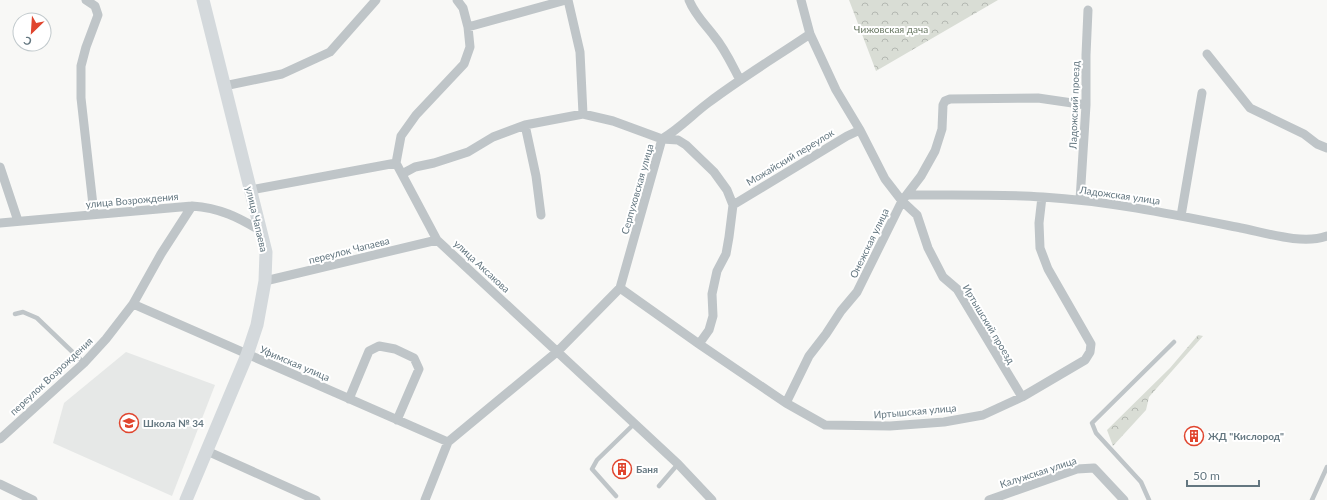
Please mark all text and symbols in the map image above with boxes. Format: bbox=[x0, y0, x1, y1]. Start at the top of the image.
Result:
north arrow bbox=[12, 12, 52, 52]
park label: Чижовская дача bbox=[854, 23, 928, 35]
text: С bbox=[21, 34, 34, 49]
street label: Ладожский проезд bbox=[1066, 61, 1082, 150]
street label: Можайский переулок bbox=[744, 126, 837, 188]
street label: Серпуховская улица bbox=[618, 142, 656, 236]
street label: Ладожская улица bbox=[1078, 183, 1161, 207]
street label: улица Чапаева bbox=[244, 185, 270, 253]
street label: улица Возрождения bbox=[85, 190, 179, 210]
street label: Онежская улица bbox=[847, 206, 891, 280]
street label: переулок Чапаева bbox=[307, 234, 391, 266]
street label: улица Аксакова bbox=[452, 237, 512, 295]
street label: Иртышский проезд bbox=[961, 282, 1017, 366]
street label: переулок Возрождения bbox=[7, 335, 95, 417]
street label: Уфимская улица bbox=[258, 343, 332, 383]
street label: Иртышская улица bbox=[873, 401, 957, 421]
school or university icon: Школа № 34 bbox=[118, 412, 140, 434]
place label: Школа № 34 bbox=[143, 417, 204, 429]
building icon: ЖД "Кислород" bbox=[1183, 425, 1205, 447]
place label: ЖД "Кислород" bbox=[1208, 430, 1284, 442]
street label: Калужская улица bbox=[998, 454, 1078, 490]
building icon: Баня bbox=[611, 458, 633, 480]
scale bar bbox=[1187, 462, 1259, 488]
place label: Баня bbox=[636, 463, 658, 475]
text: 50 m bbox=[1193, 468, 1220, 483]

